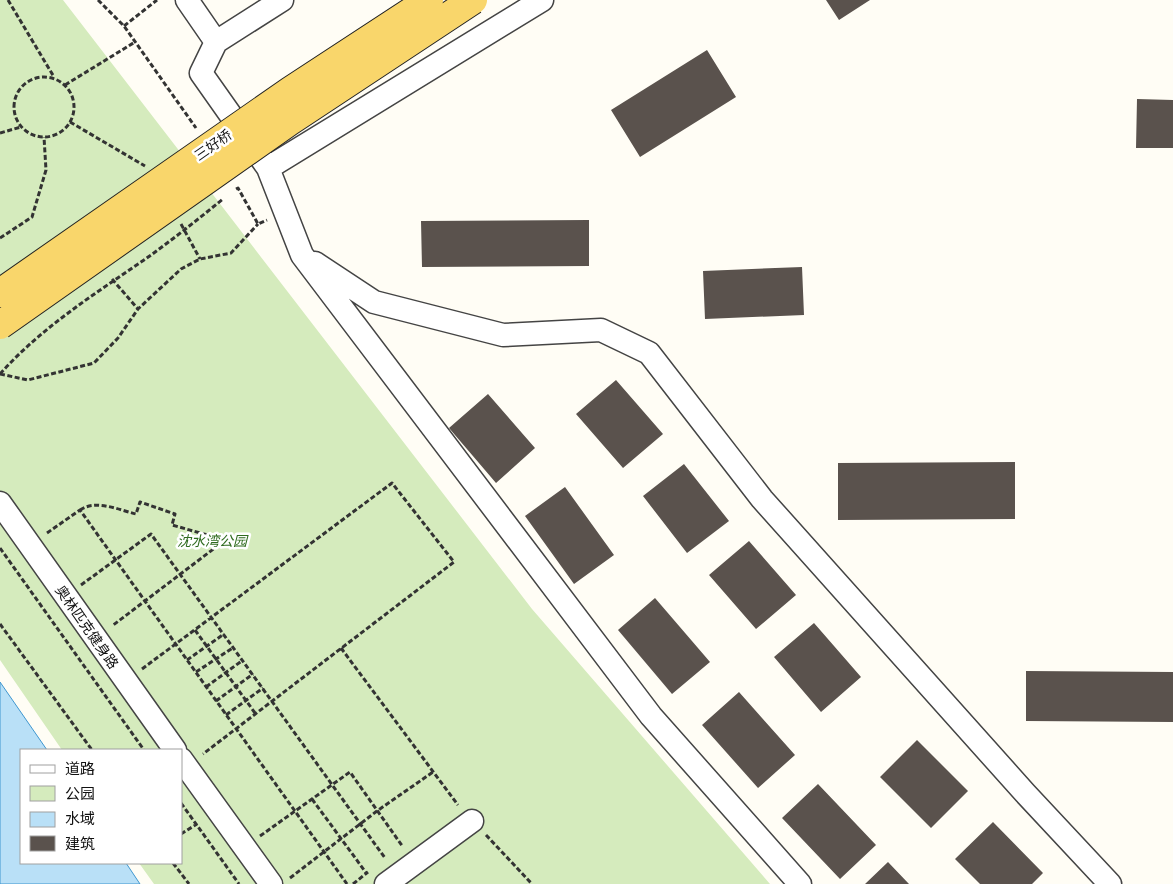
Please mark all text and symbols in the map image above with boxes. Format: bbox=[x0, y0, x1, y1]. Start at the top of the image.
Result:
street label: 三好桥 bbox=[190, 125, 235, 164]
park label: 沈水湾公园 bbox=[177, 531, 249, 550]
street label: 奥林匹克健身路 bbox=[52, 581, 123, 672]
legend bbox=[20, 749, 182, 864]
text: 道路 bbox=[65, 758, 95, 778]
text: 公园 bbox=[65, 783, 95, 803]
text: 水域 bbox=[65, 808, 95, 828]
text: 建筑 bbox=[65, 833, 95, 853]

